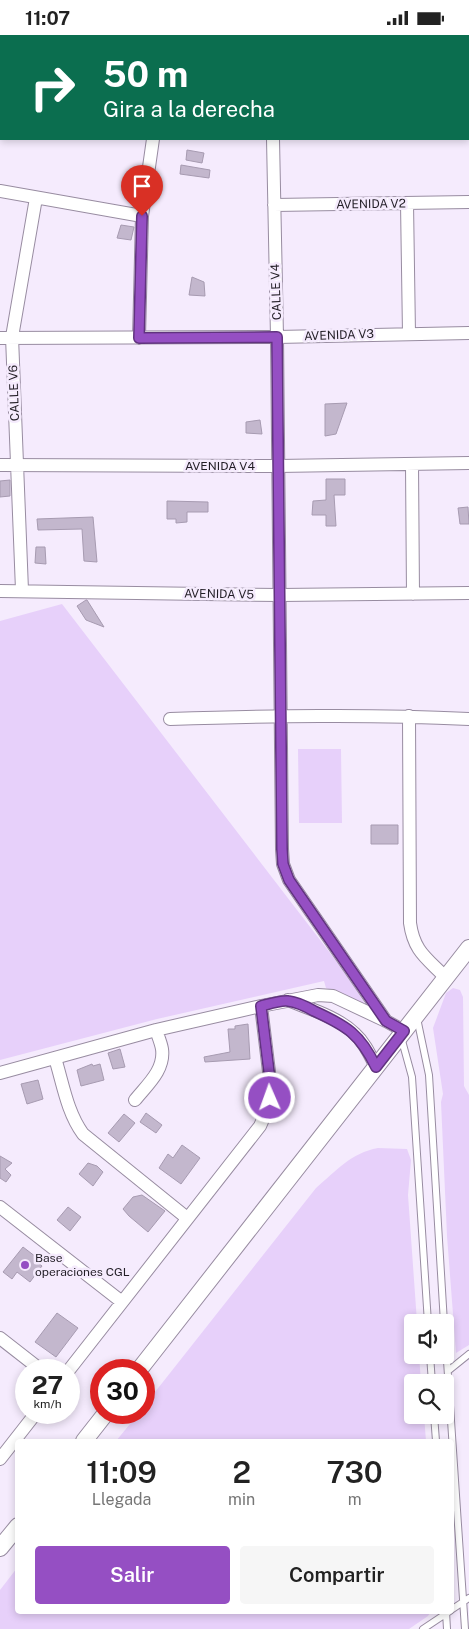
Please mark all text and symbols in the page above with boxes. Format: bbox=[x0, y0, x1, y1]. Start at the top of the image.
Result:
text: 11:07 bbox=[25, 7, 70, 29]
text: 50 m bbox=[103, 54, 188, 95]
icon: right bbox=[20, 55, 85, 120]
text: Gira a la derecha bbox=[103, 96, 275, 122]
pin bbox=[121, 165, 163, 216]
icon: arrive bbox=[128, 172, 156, 200]
street label: AVENIDA V2 bbox=[336, 196, 406, 212]
street label: CALLE V4 bbox=[268, 263, 284, 320]
street label: AVENIDA V3 bbox=[304, 327, 374, 343]
street label: CALLE V6 bbox=[6, 365, 22, 421]
street label: AVENIDA V4 bbox=[185, 459, 255, 473]
street label: AVENIDA V5 bbox=[184, 586, 254, 602]
position arrow bbox=[243, 1071, 295, 1123]
place label: Base operaciones CGL bbox=[35, 1251, 130, 1279]
marker: Base operaciones CGL bbox=[19, 1259, 31, 1271]
map controls bbox=[404, 1314, 454, 1424]
button: sound bbox=[404, 1314, 454, 1364]
speed limit sign: 30 bbox=[90, 1359, 155, 1424]
text: 27 bbox=[32, 1370, 63, 1400]
button: search bbox=[404, 1374, 454, 1424]
text: km/h bbox=[33, 1397, 62, 1411]
text: 11:09 bbox=[86, 1454, 157, 1490]
text: 2 bbox=[232, 1454, 251, 1490]
text: 730 bbox=[326, 1454, 383, 1490]
text: Llegada bbox=[92, 1490, 151, 1509]
text: min bbox=[228, 1490, 255, 1509]
text: m bbox=[348, 1490, 362, 1509]
button: Salir bbox=[35, 1546, 230, 1604]
button: Compartir bbox=[240, 1546, 434, 1604]

